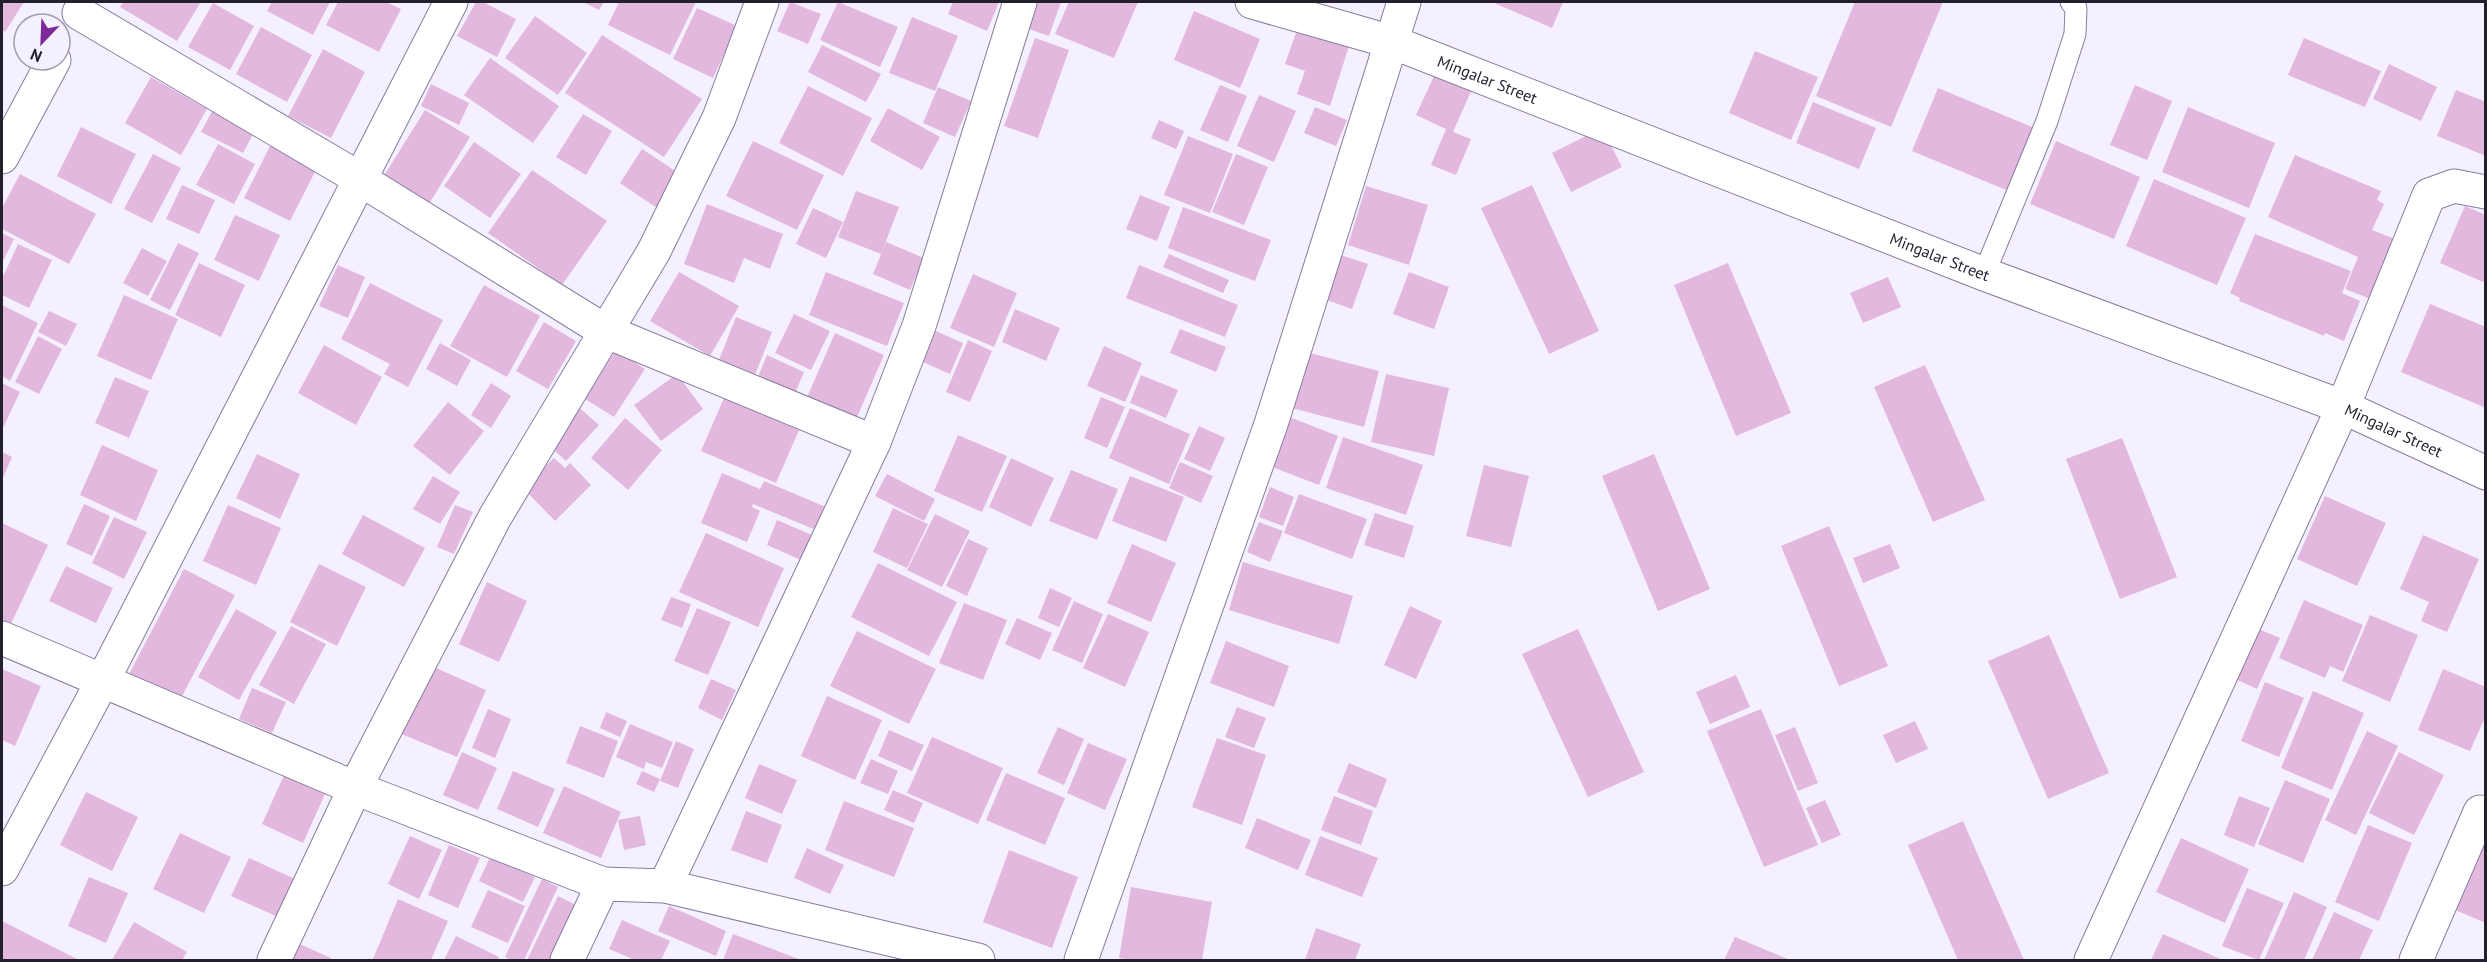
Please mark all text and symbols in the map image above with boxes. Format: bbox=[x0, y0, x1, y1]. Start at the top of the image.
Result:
north arrow bbox=[12, 12, 72, 72]
text: N bbox=[27, 45, 45, 67]
street label: Mingalar Street bbox=[1435, 51, 1541, 108]
street label: Mingalar Street bbox=[1887, 228, 1993, 285]
street label: Mingalar Street bbox=[2341, 399, 2446, 462]

